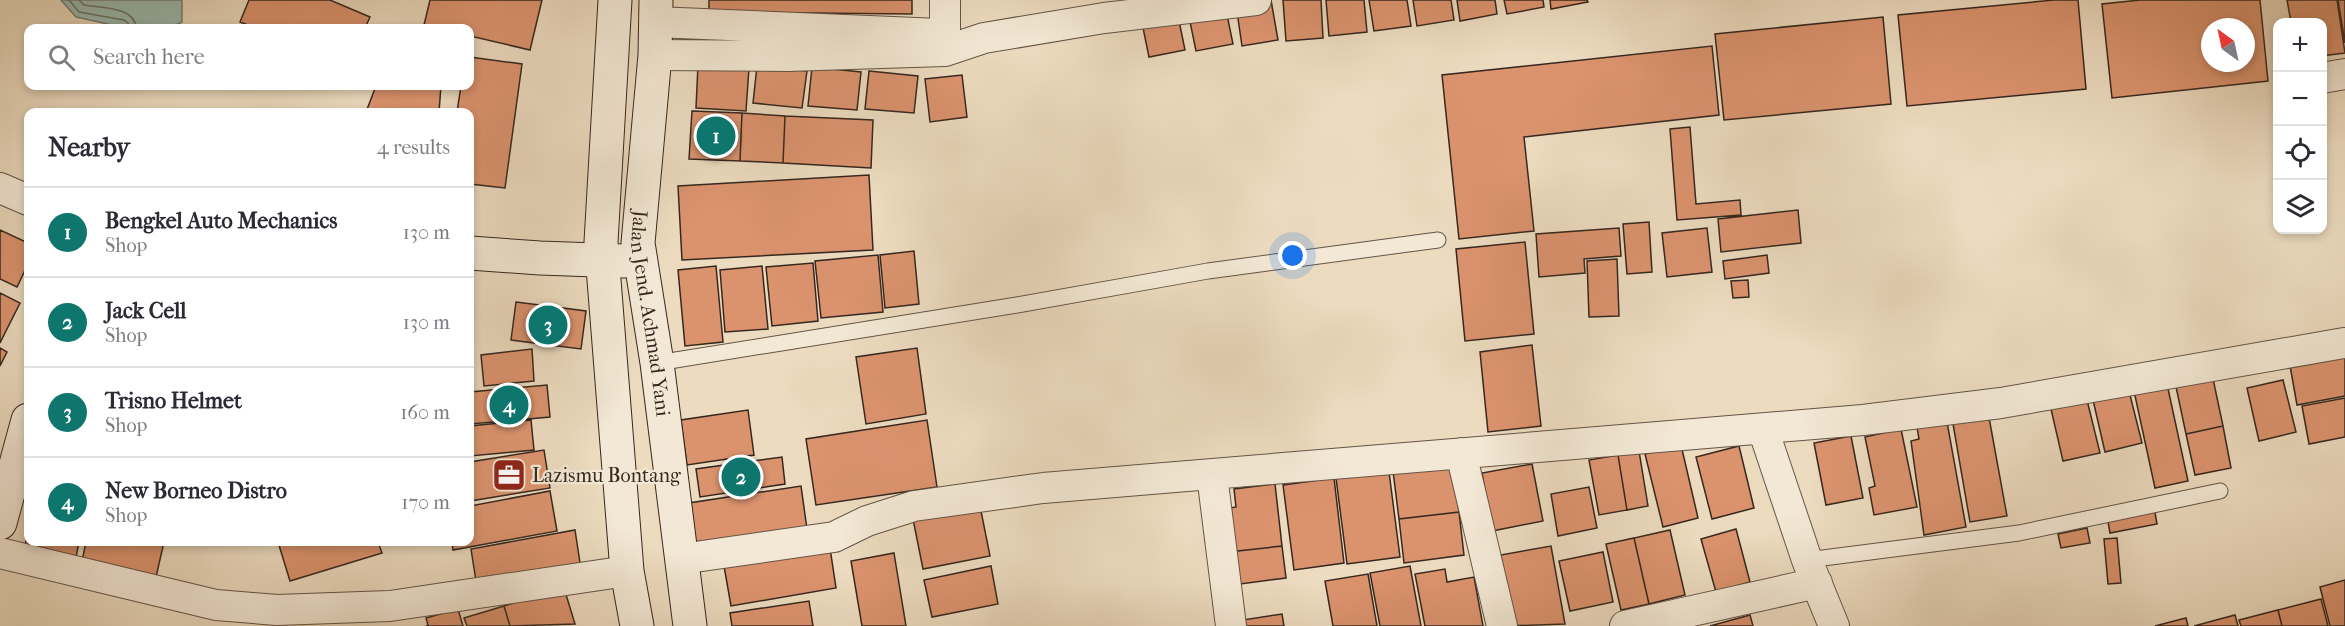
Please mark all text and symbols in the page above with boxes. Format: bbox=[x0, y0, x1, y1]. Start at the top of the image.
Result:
north arrow bbox=[2201, 18, 2255, 72]
map controls bbox=[2273, 18, 2327, 234]
button: + bbox=[2273, 18, 2327, 72]
search box bbox=[24, 24, 474, 90]
icon: search bbox=[45, 41, 78, 74]
text: Search here bbox=[93, 44, 205, 70]
button: − bbox=[2273, 72, 2327, 126]
pin: 1 bbox=[696, 114, 736, 158]
button: locate bbox=[2273, 126, 2327, 180]
text: Nearby bbox=[48, 132, 130, 163]
text: 4 results bbox=[377, 136, 450, 159]
button: layers bbox=[2273, 180, 2327, 234]
street label: Jalan Jend. Achmad Yani bbox=[626, 207, 675, 418]
text: Bengkel Auto Mechanics bbox=[105, 208, 337, 234]
text: 1 bbox=[64, 221, 71, 244]
text: 130 m bbox=[403, 221, 450, 244]
text: Shop bbox=[105, 234, 147, 257]
your location bbox=[1278, 241, 1307, 270]
text: Jack Cell bbox=[105, 298, 186, 324]
pin: 3 bbox=[528, 302, 568, 348]
text: 2 bbox=[62, 311, 73, 334]
text: 130 m bbox=[403, 311, 450, 334]
text: Shop bbox=[105, 324, 147, 347]
pin: 4 bbox=[490, 382, 528, 428]
text: Trisno Helmet bbox=[105, 388, 242, 414]
text: 3 bbox=[63, 401, 72, 424]
text: 160 m bbox=[400, 401, 450, 424]
text: Shop bbox=[105, 414, 147, 437]
pin: 2 bbox=[722, 454, 760, 500]
office icon: Lazismu Bontang bbox=[491, 457, 527, 493]
place label: Lazismu Bontang bbox=[532, 464, 681, 487]
text: New Borneo Distro bbox=[105, 478, 287, 504]
text: 4 bbox=[62, 491, 73, 514]
text: 170 m bbox=[401, 491, 450, 514]
text: Shop bbox=[105, 504, 147, 527]

